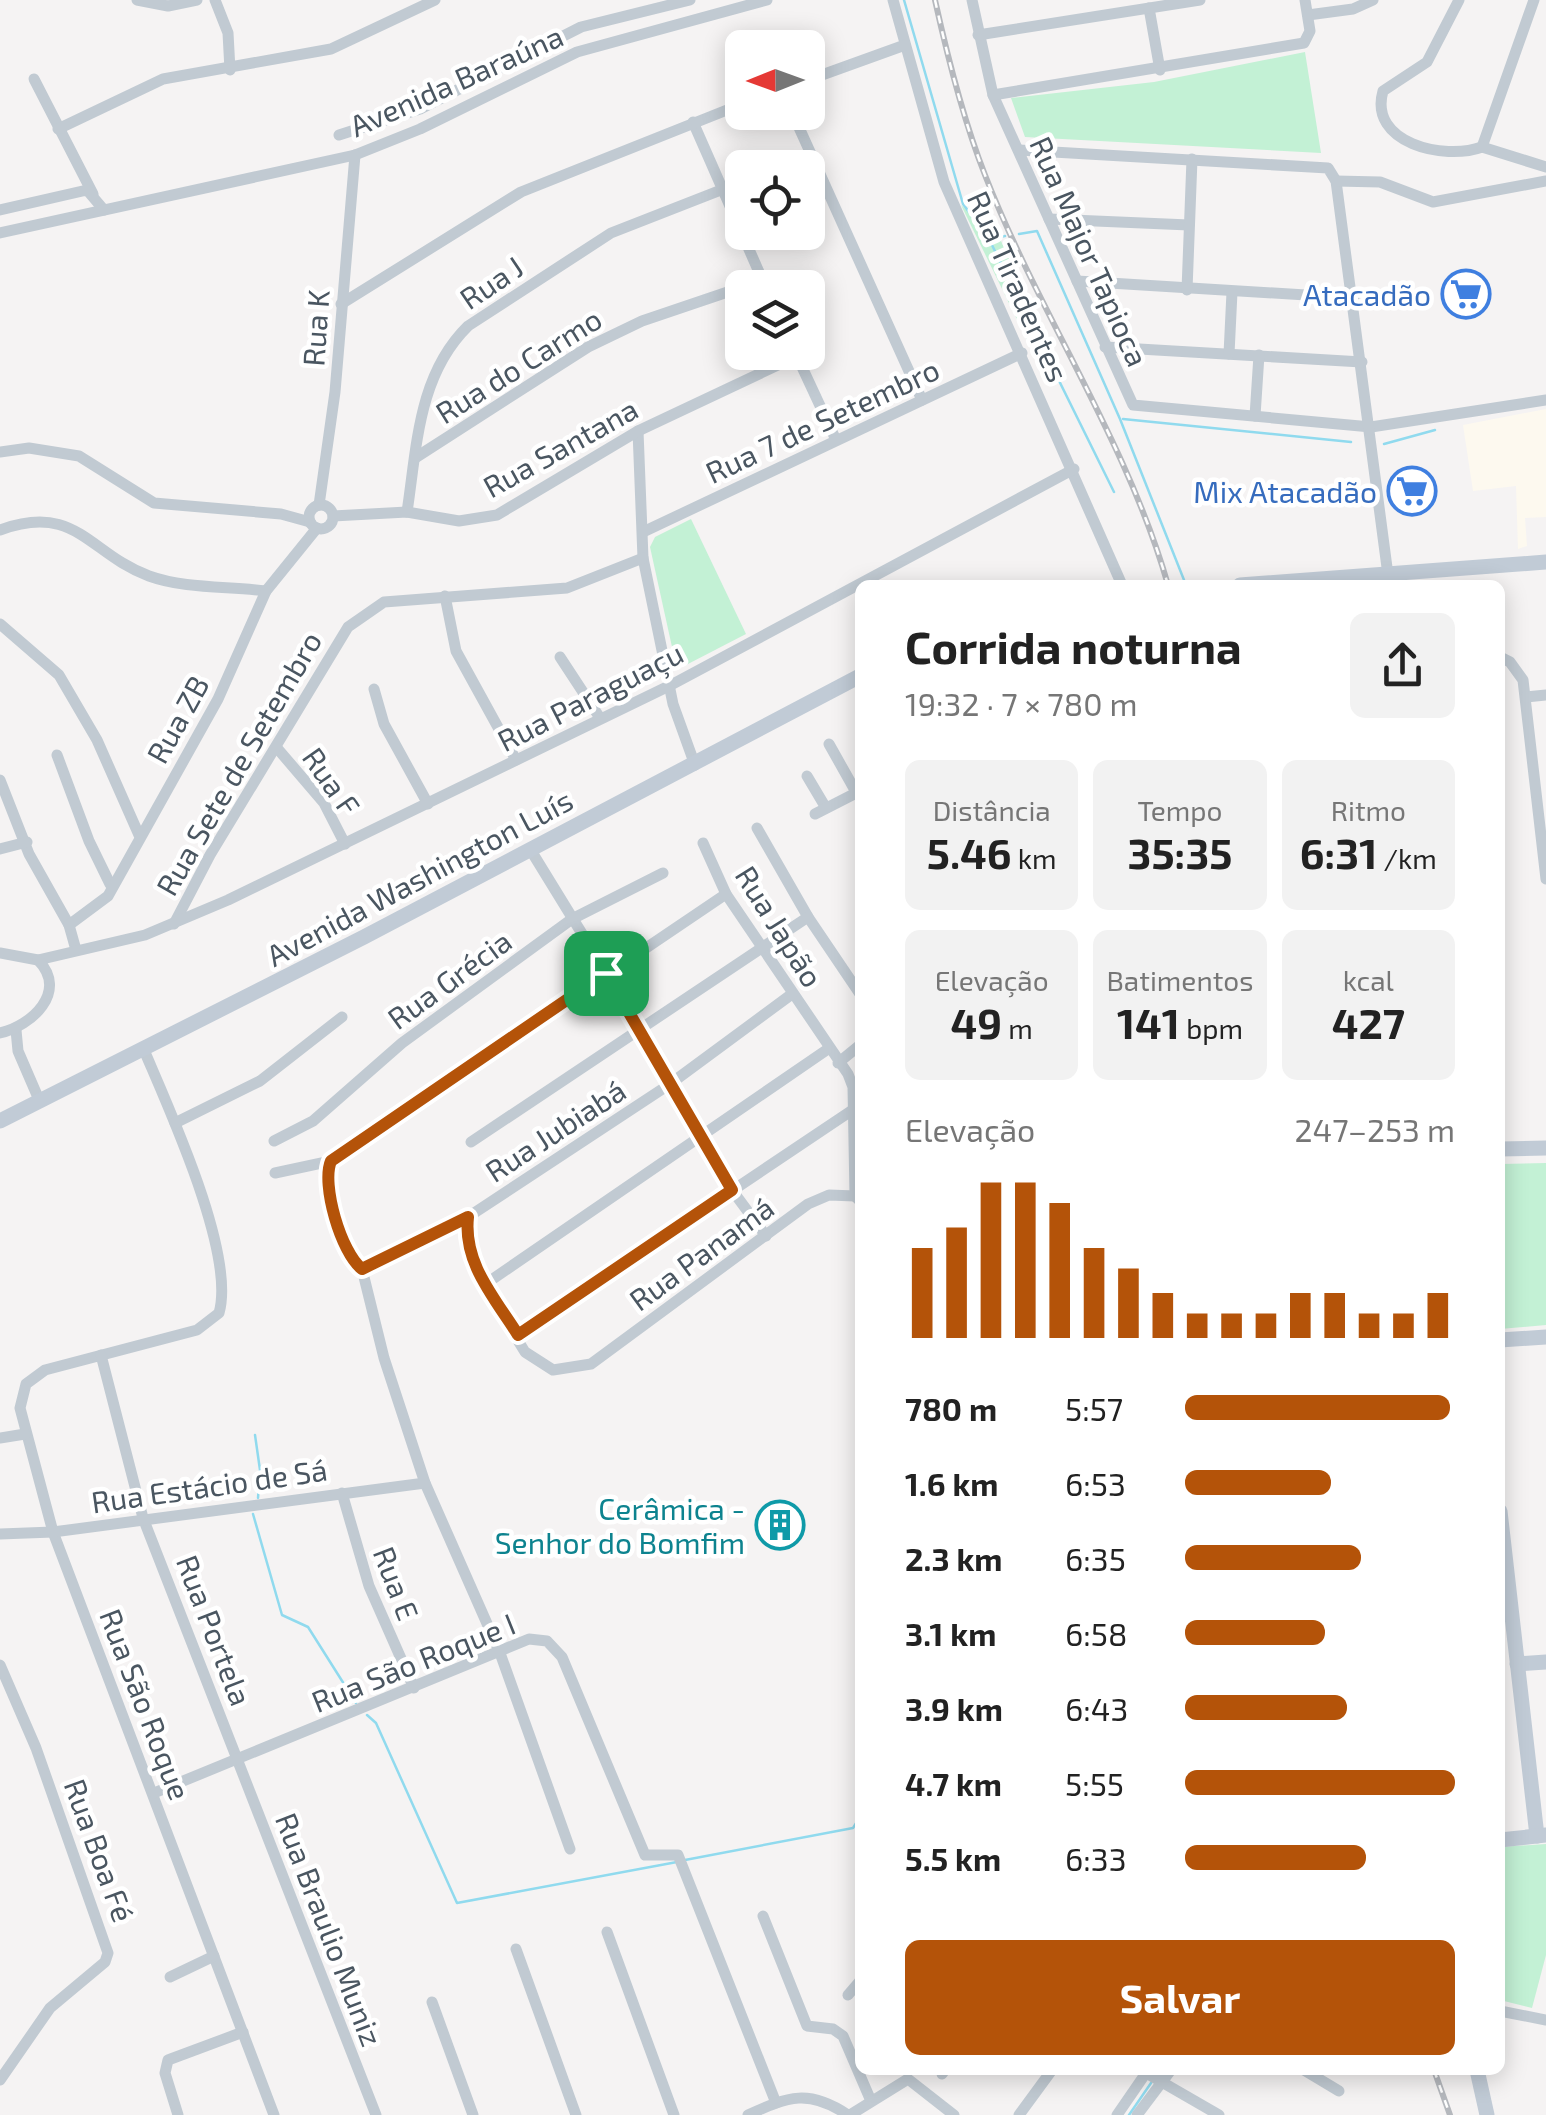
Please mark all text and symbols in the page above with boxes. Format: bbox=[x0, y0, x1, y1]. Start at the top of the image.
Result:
street label: Avenida Baraúna bbox=[344, 17, 568, 143]
north arrow bbox=[725, 30, 825, 130]
map controls bbox=[725, 30, 825, 370]
street label: Rua Major Tapioca bbox=[1023, 131, 1157, 371]
button: locate bbox=[725, 150, 825, 250]
street label: Rua Tiradentes bbox=[961, 185, 1077, 387]
street label: Rua J bbox=[453, 248, 529, 316]
supermarket icon: Atacadão bbox=[1440, 268, 1492, 320]
button: layers bbox=[725, 270, 825, 370]
place label: Atacadão bbox=[1303, 276, 1431, 312]
street label: Rua K bbox=[294, 288, 336, 367]
street label: Rua do Carmo bbox=[428, 300, 608, 430]
street label: Rua 7 de Setembro bbox=[700, 350, 944, 490]
street label: Rua Santana bbox=[476, 390, 644, 504]
supermarket icon: Mix Atacadão bbox=[1386, 465, 1438, 517]
place label: Mix Atacadão bbox=[1193, 473, 1377, 509]
button: share bbox=[1350, 613, 1455, 718]
text: Corrida noturna bbox=[905, 619, 1242, 673]
street label: Rua Sete de Setembro bbox=[148, 625, 328, 901]
street label: Rua Paraguaçu bbox=[491, 634, 689, 759]
street label: Rua ZB bbox=[138, 669, 216, 769]
text: 19:32 · 7 × 780 m bbox=[905, 684, 1138, 722]
street label: Rua F bbox=[296, 740, 368, 822]
street label: Avenida Washington Luís bbox=[260, 781, 578, 973]
text: Distância bbox=[933, 793, 1051, 827]
text: Tempo bbox=[1138, 793, 1222, 827]
text: Ritmo bbox=[1331, 793, 1406, 827]
text: 5.46 bbox=[927, 827, 1012, 877]
text: 35:35 bbox=[1128, 827, 1232, 877]
text: 6:31 bbox=[1300, 827, 1377, 877]
text: km bbox=[1012, 841, 1057, 875]
text: /km bbox=[1377, 841, 1437, 875]
street label: Rua Japão bbox=[729, 859, 831, 993]
street label: Rua Grécia bbox=[380, 922, 518, 1036]
pin bbox=[564, 931, 649, 1016]
icon: arrive bbox=[579, 946, 634, 1001]
text: Elevação bbox=[935, 963, 1049, 997]
text: Batimentos bbox=[1107, 963, 1253, 997]
text: kcal bbox=[1343, 963, 1394, 997]
text: 49 bbox=[951, 997, 1002, 1047]
text: 141 bbox=[1117, 997, 1180, 1047]
text: 427 bbox=[1332, 997, 1405, 1047]
text: m bbox=[1002, 1011, 1033, 1045]
text: bpm bbox=[1180, 1011, 1243, 1045]
street label: Rua Jubiabá bbox=[478, 1071, 632, 1189]
text: Elevação bbox=[905, 1110, 1035, 1148]
text: 247–253 m bbox=[1295, 1110, 1455, 1148]
street label: Rua Panamá bbox=[622, 1189, 780, 1317]
text: 780 m bbox=[905, 1389, 997, 1427]
text: 5:57 bbox=[1065, 1389, 1123, 1427]
street label: Rua Estácio de Sá bbox=[89, 1451, 329, 1519]
text: 1.6 km bbox=[905, 1464, 999, 1502]
text: 6:53 bbox=[1065, 1464, 1126, 1502]
place label: Cerâmica - Senhor do Bomfim bbox=[495, 1490, 745, 1560]
building icon: Cerâmica - Senhor do Bomfim bbox=[754, 1499, 806, 1551]
text: 2.3 km bbox=[905, 1539, 1003, 1577]
text: 6:35 bbox=[1065, 1539, 1126, 1577]
street label: Rua E bbox=[367, 1541, 427, 1625]
street label: Rua Portela bbox=[170, 1550, 260, 1710]
street label: Rua São Roque bbox=[93, 1603, 199, 1805]
street label: Rua São Roque I bbox=[306, 1605, 520, 1719]
text: 3.1 km bbox=[905, 1614, 996, 1652]
text: 6:58 bbox=[1065, 1614, 1127, 1652]
text: 3.9 km bbox=[905, 1689, 1003, 1727]
text: 6:43 bbox=[1065, 1689, 1128, 1727]
text: 4.7 km bbox=[905, 1764, 1002, 1802]
text: 5:55 bbox=[1065, 1764, 1124, 1802]
street label: Rua Boa Fé bbox=[58, 1774, 142, 1926]
street label: Rua Braulio Muniz bbox=[269, 1807, 391, 2051]
text: 5.5 km bbox=[905, 1839, 1001, 1877]
text: 6:33 bbox=[1065, 1839, 1126, 1877]
button: Salvar bbox=[905, 1940, 1455, 2055]

